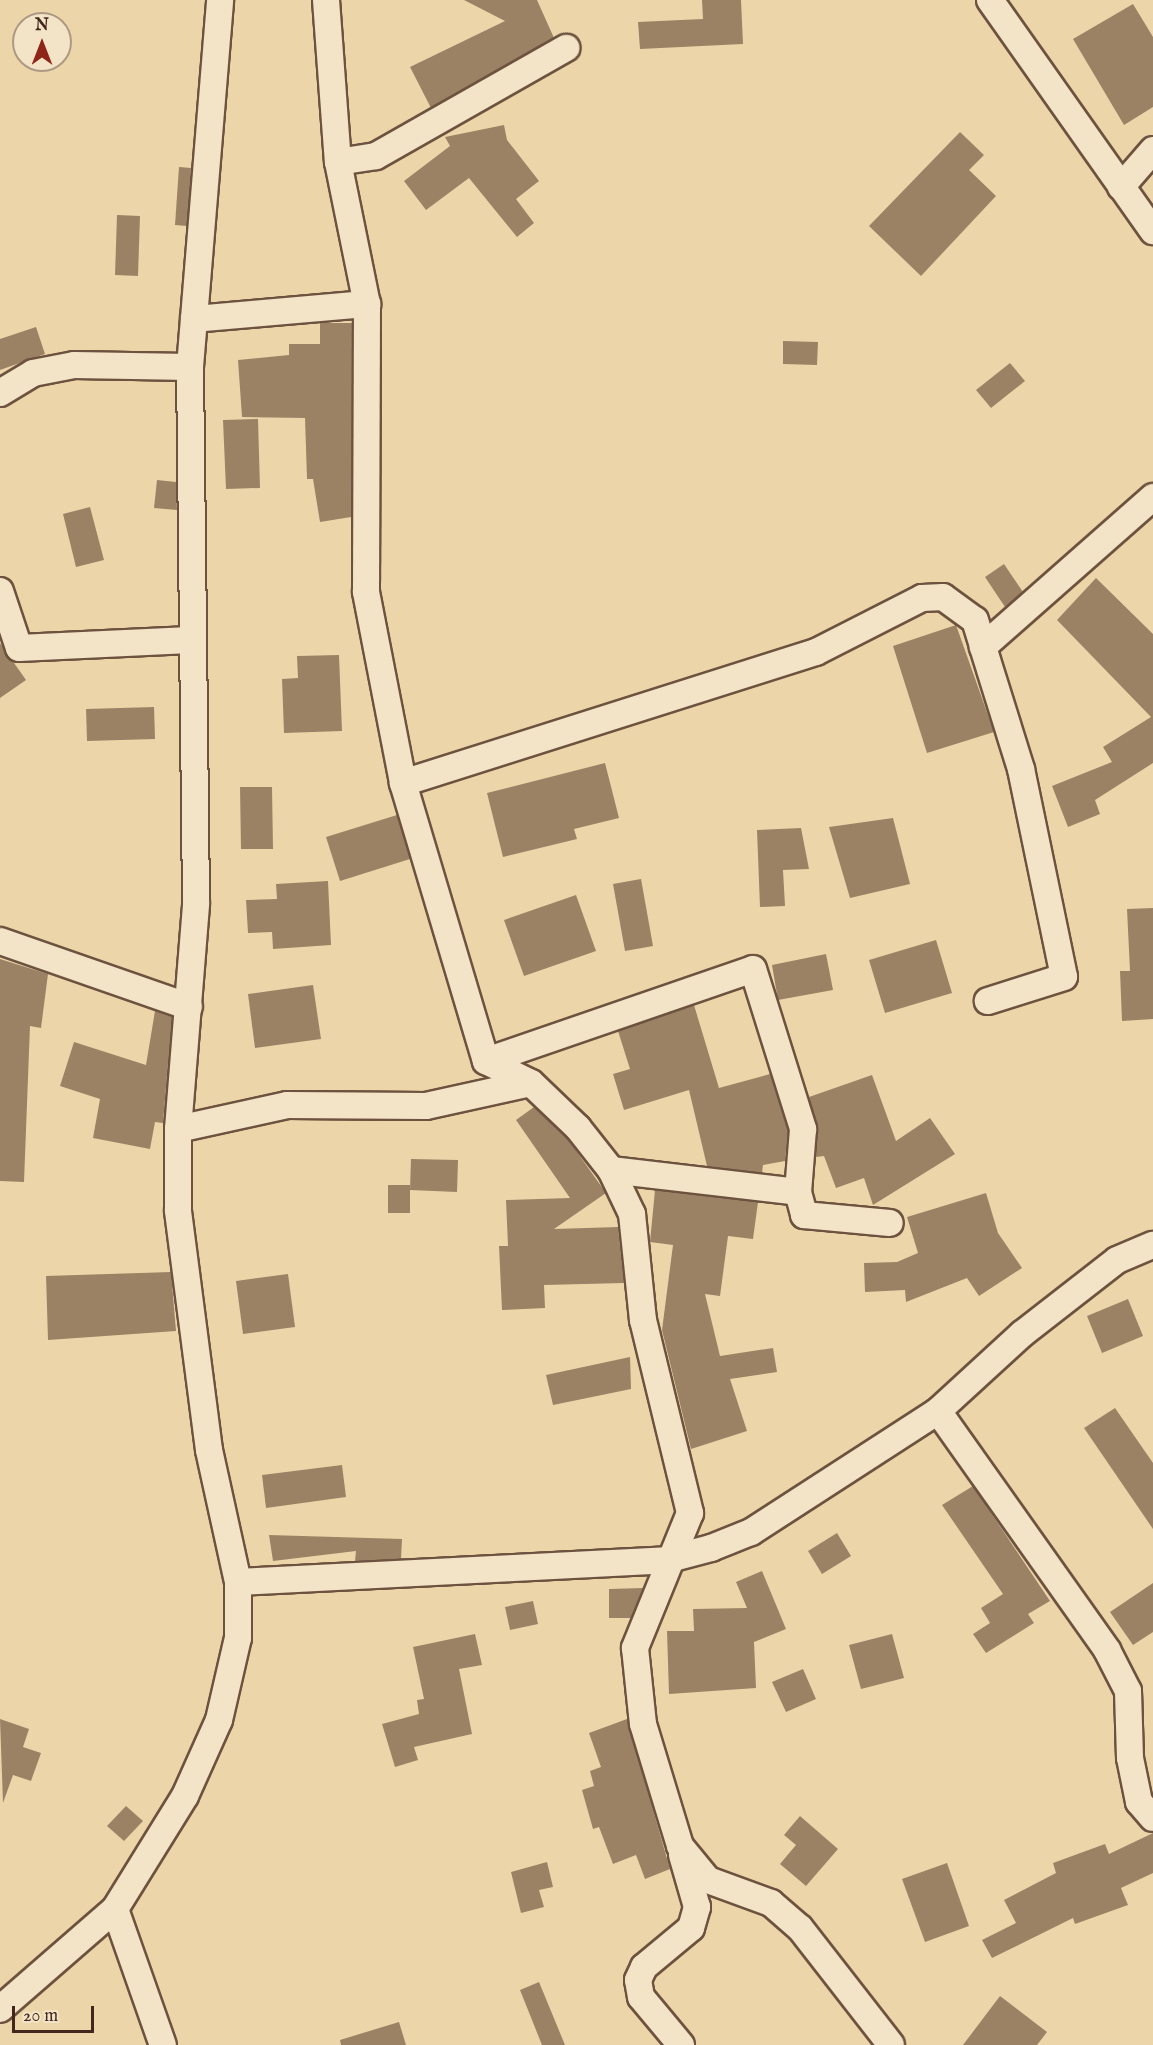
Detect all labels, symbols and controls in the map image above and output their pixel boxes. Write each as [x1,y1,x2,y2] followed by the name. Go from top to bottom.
[12,12,72,72] north arrow
[35,16,49,36] text: N
[15,1994,98,2032] scale bar
[23,2005,58,2028] text: 20 m

